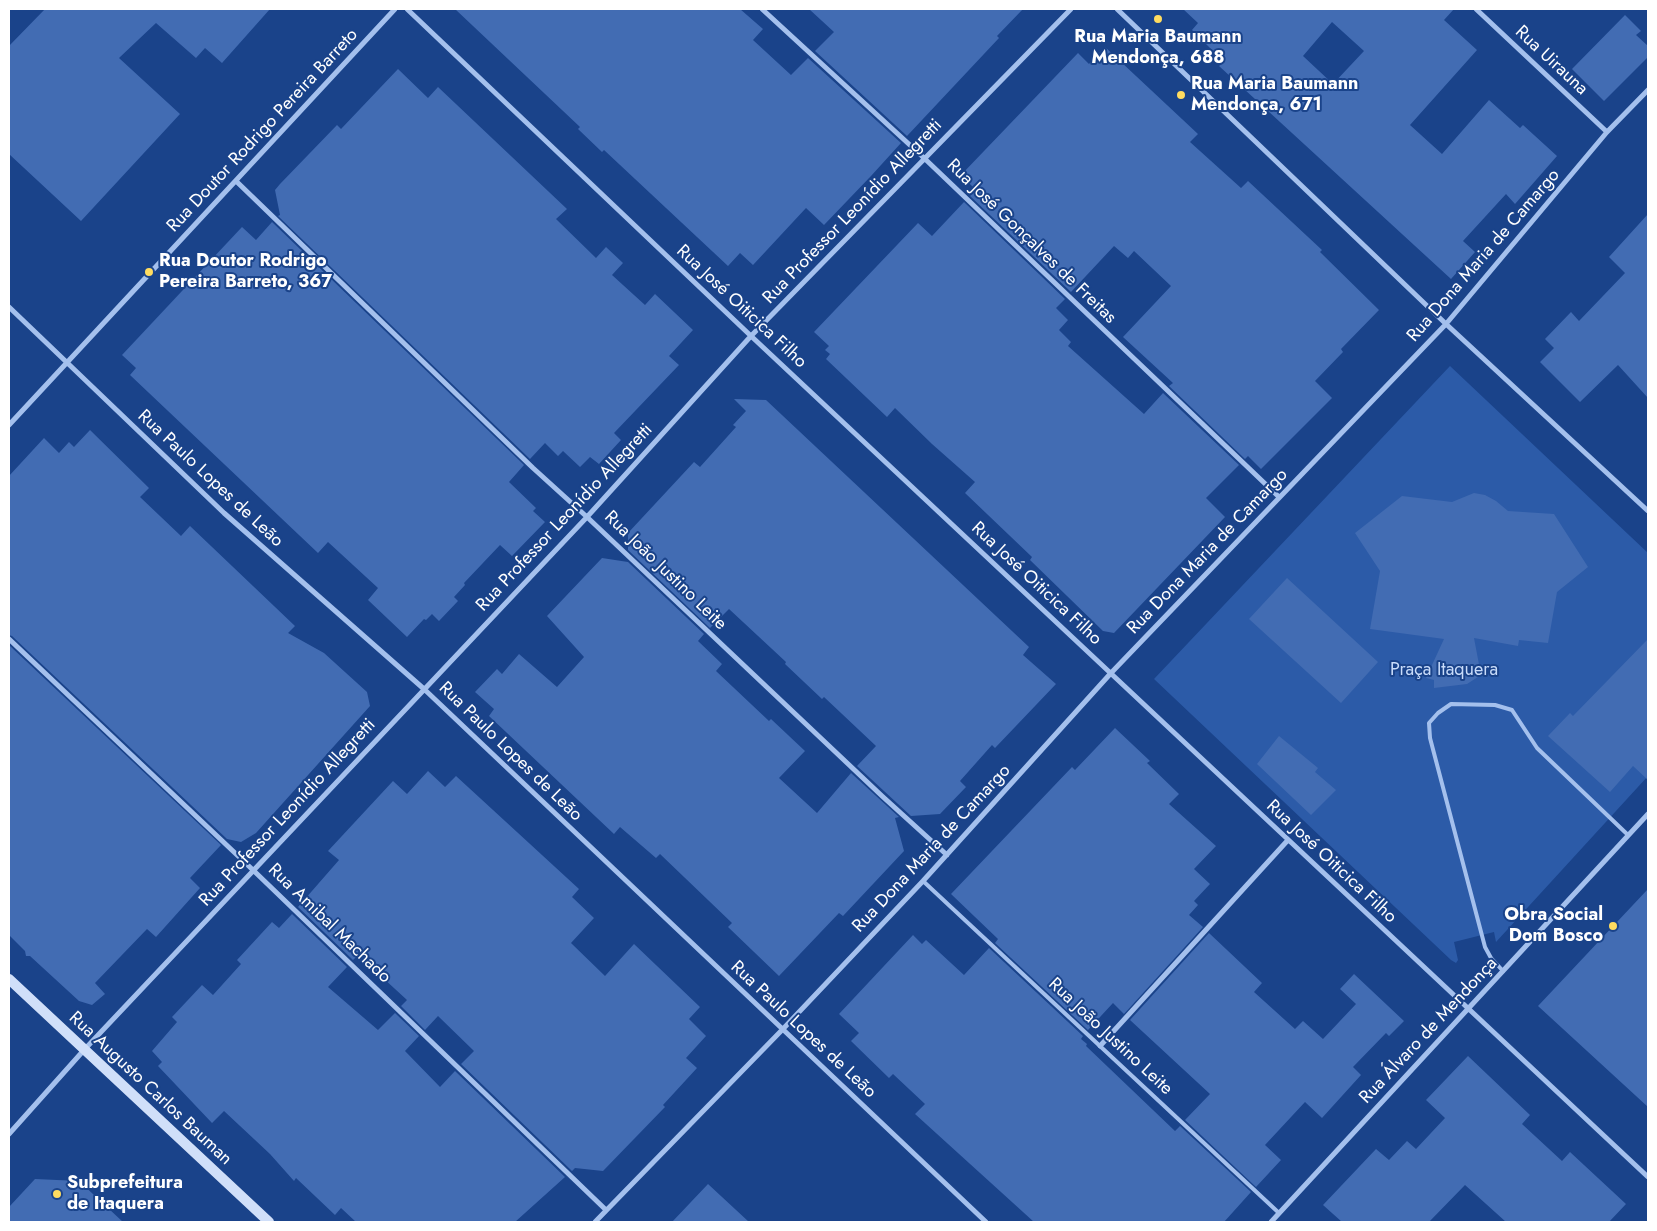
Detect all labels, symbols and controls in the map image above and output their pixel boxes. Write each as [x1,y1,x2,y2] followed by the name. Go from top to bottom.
[1152,13,1164,25] marker: Rua Maria Baumann Mendonça, 688
[1510,22,1592,100] street label: Rua Uirauna
[163,25,363,237] street label: Rua Doutor Rodrigo Pereira Barreto
[1074,27,1242,70] place label: Rua Maria Baumann Mendonça, 688
[1191,74,1358,116] place label: Rua Maria Baumann Mendonça, 671
[1175,89,1187,101] marker: Rua Maria Baumann Mendonça, 671
[759,115,947,309] street label: Rua Professor Leonídio Allegretti
[942,155,1120,329] street label: Rua José Gonçalves de Freitas
[1403,165,1565,347] street label: Rua Dona Maria de Camargo
[671,241,811,373] street label: Rua José Oiticica Filho
[159,251,332,294] place label: Rua Doutor Rodrigo Pereira Barreto, 367
[143,266,155,278] marker: Rua Doutor Rodrigo Pereira Barreto, 367
[133,406,287,552] street label: Rua Paulo Lopes de Leão
[472,420,658,616] street label: Rua Professor Leonídio Allegretti
[1123,465,1293,639] street label: Rua Dona Maria de Camargo
[599,507,731,635] street label: Rua João Justino Leite
[966,518,1106,650] street label: Rua José Oiticica Filho
[1390,660,1498,682] park label: Praça Itaquera
[434,678,586,826] street label: Rua Paulo Lopes de Leão
[195,715,381,911] street label: Rua Professor Leonídio Allegretti
[848,760,1016,938] street label: Rua Dona Maria de Camargo
[1261,796,1401,928] street label: Rua José Oiticica Filho
[263,860,395,988] street label: Rua Amibal Machado
[1504,905,1603,948] place label: Obra Social Dom Bosco
[1607,920,1619,932] marker: Obra Social Dom Bosco
[1356,953,1502,1109] street label: Rua Álvaro de Mendonça
[726,957,880,1103] street label: Rua Paulo Lopes de Leão
[1043,974,1177,1100] street label: Rua João Justino Leite
[64,1008,236,1170] street label: Rua Augusto Carlos Bauman
[67,1173,183,1216] place label: Subprefeitura de Itaquera
[51,1188,63,1200] marker: Subprefeitura de Itaquera

